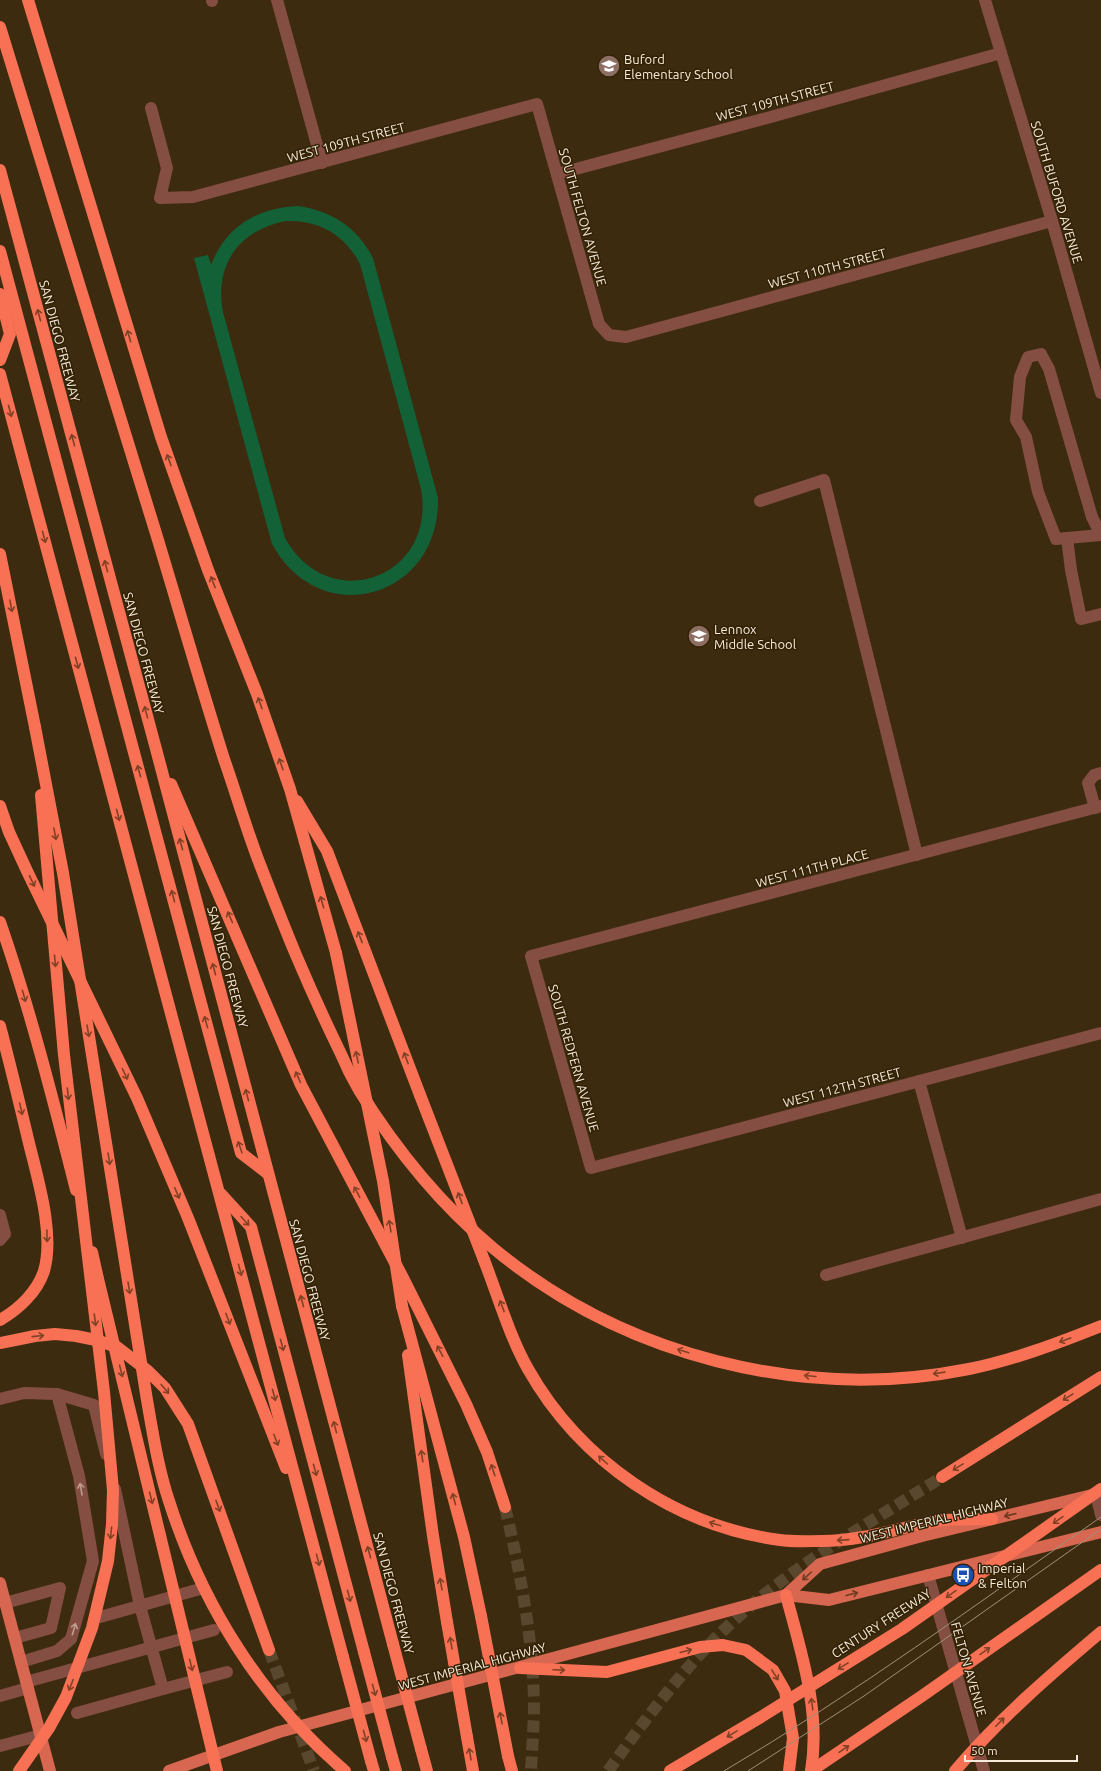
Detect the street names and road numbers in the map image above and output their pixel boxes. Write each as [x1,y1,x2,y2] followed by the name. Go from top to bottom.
[715,79,835,123] street label: WEST 109TH STREET
[1029,119,1085,265] street label: SOUTH BUFORD AVENUE
[286,120,406,164] street label: WEST 109TH STREET
[557,147,609,287] street label: SOUTH FELTON AVENUE
[767,246,887,290] street label: WEST 110TH STREET
[37,279,83,404] street label: SAN DIEGO FREEWAY
[121,591,167,716] street label: SAN DIEGO FREEWAY
[754,846,870,890] street label: WEST 111TH PLACE
[205,905,251,1030] street label: SAN DIEGO FREEWAY
[546,983,602,1133] street label: SOUTH REDFERN AVENUE
[782,1065,902,1109] street label: WEST 112TH STREET
[287,1218,333,1343] street label: SAN DIEGO FREEWAY
[858,1495,1010,1545] street label: WEST IMPERIAL HIGHWAY
[371,1531,417,1656] street label: SAN DIEGO FREEWAY
[829,1585,934,1660] street label: CENTURY FREEWAY
[949,1620,989,1718] street label: FELTON AVENUE
[397,1639,548,1692] street label: WEST IMPERIAL HIGHWAY

